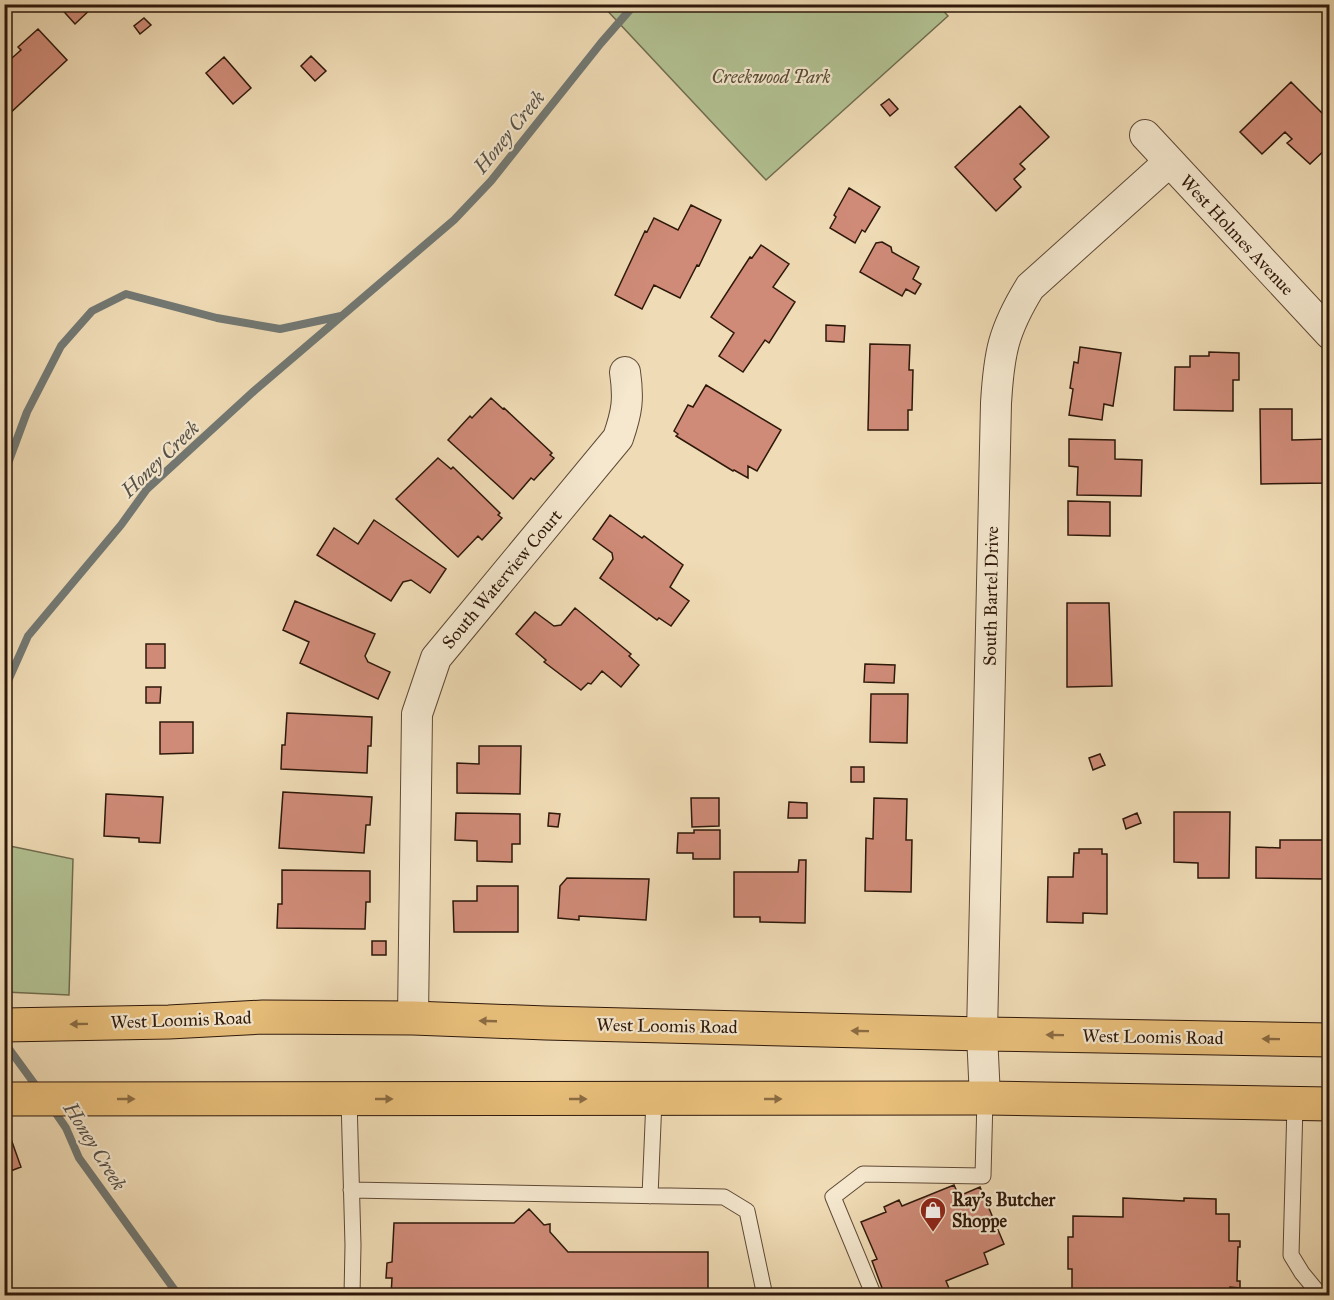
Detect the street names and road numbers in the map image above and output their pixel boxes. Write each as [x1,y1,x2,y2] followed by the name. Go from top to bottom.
[1175,170,1299,300] street label: West Holmes Avenue
[437,504,567,653] street label: South Waterview Court
[979,526,1003,666] street label: South Bartel Drive
[110,1007,252,1033] street label: West Loomis Road
[596,1014,738,1038] street label: West Loomis Road
[1082,1025,1224,1049] street label: West Loomis Road

